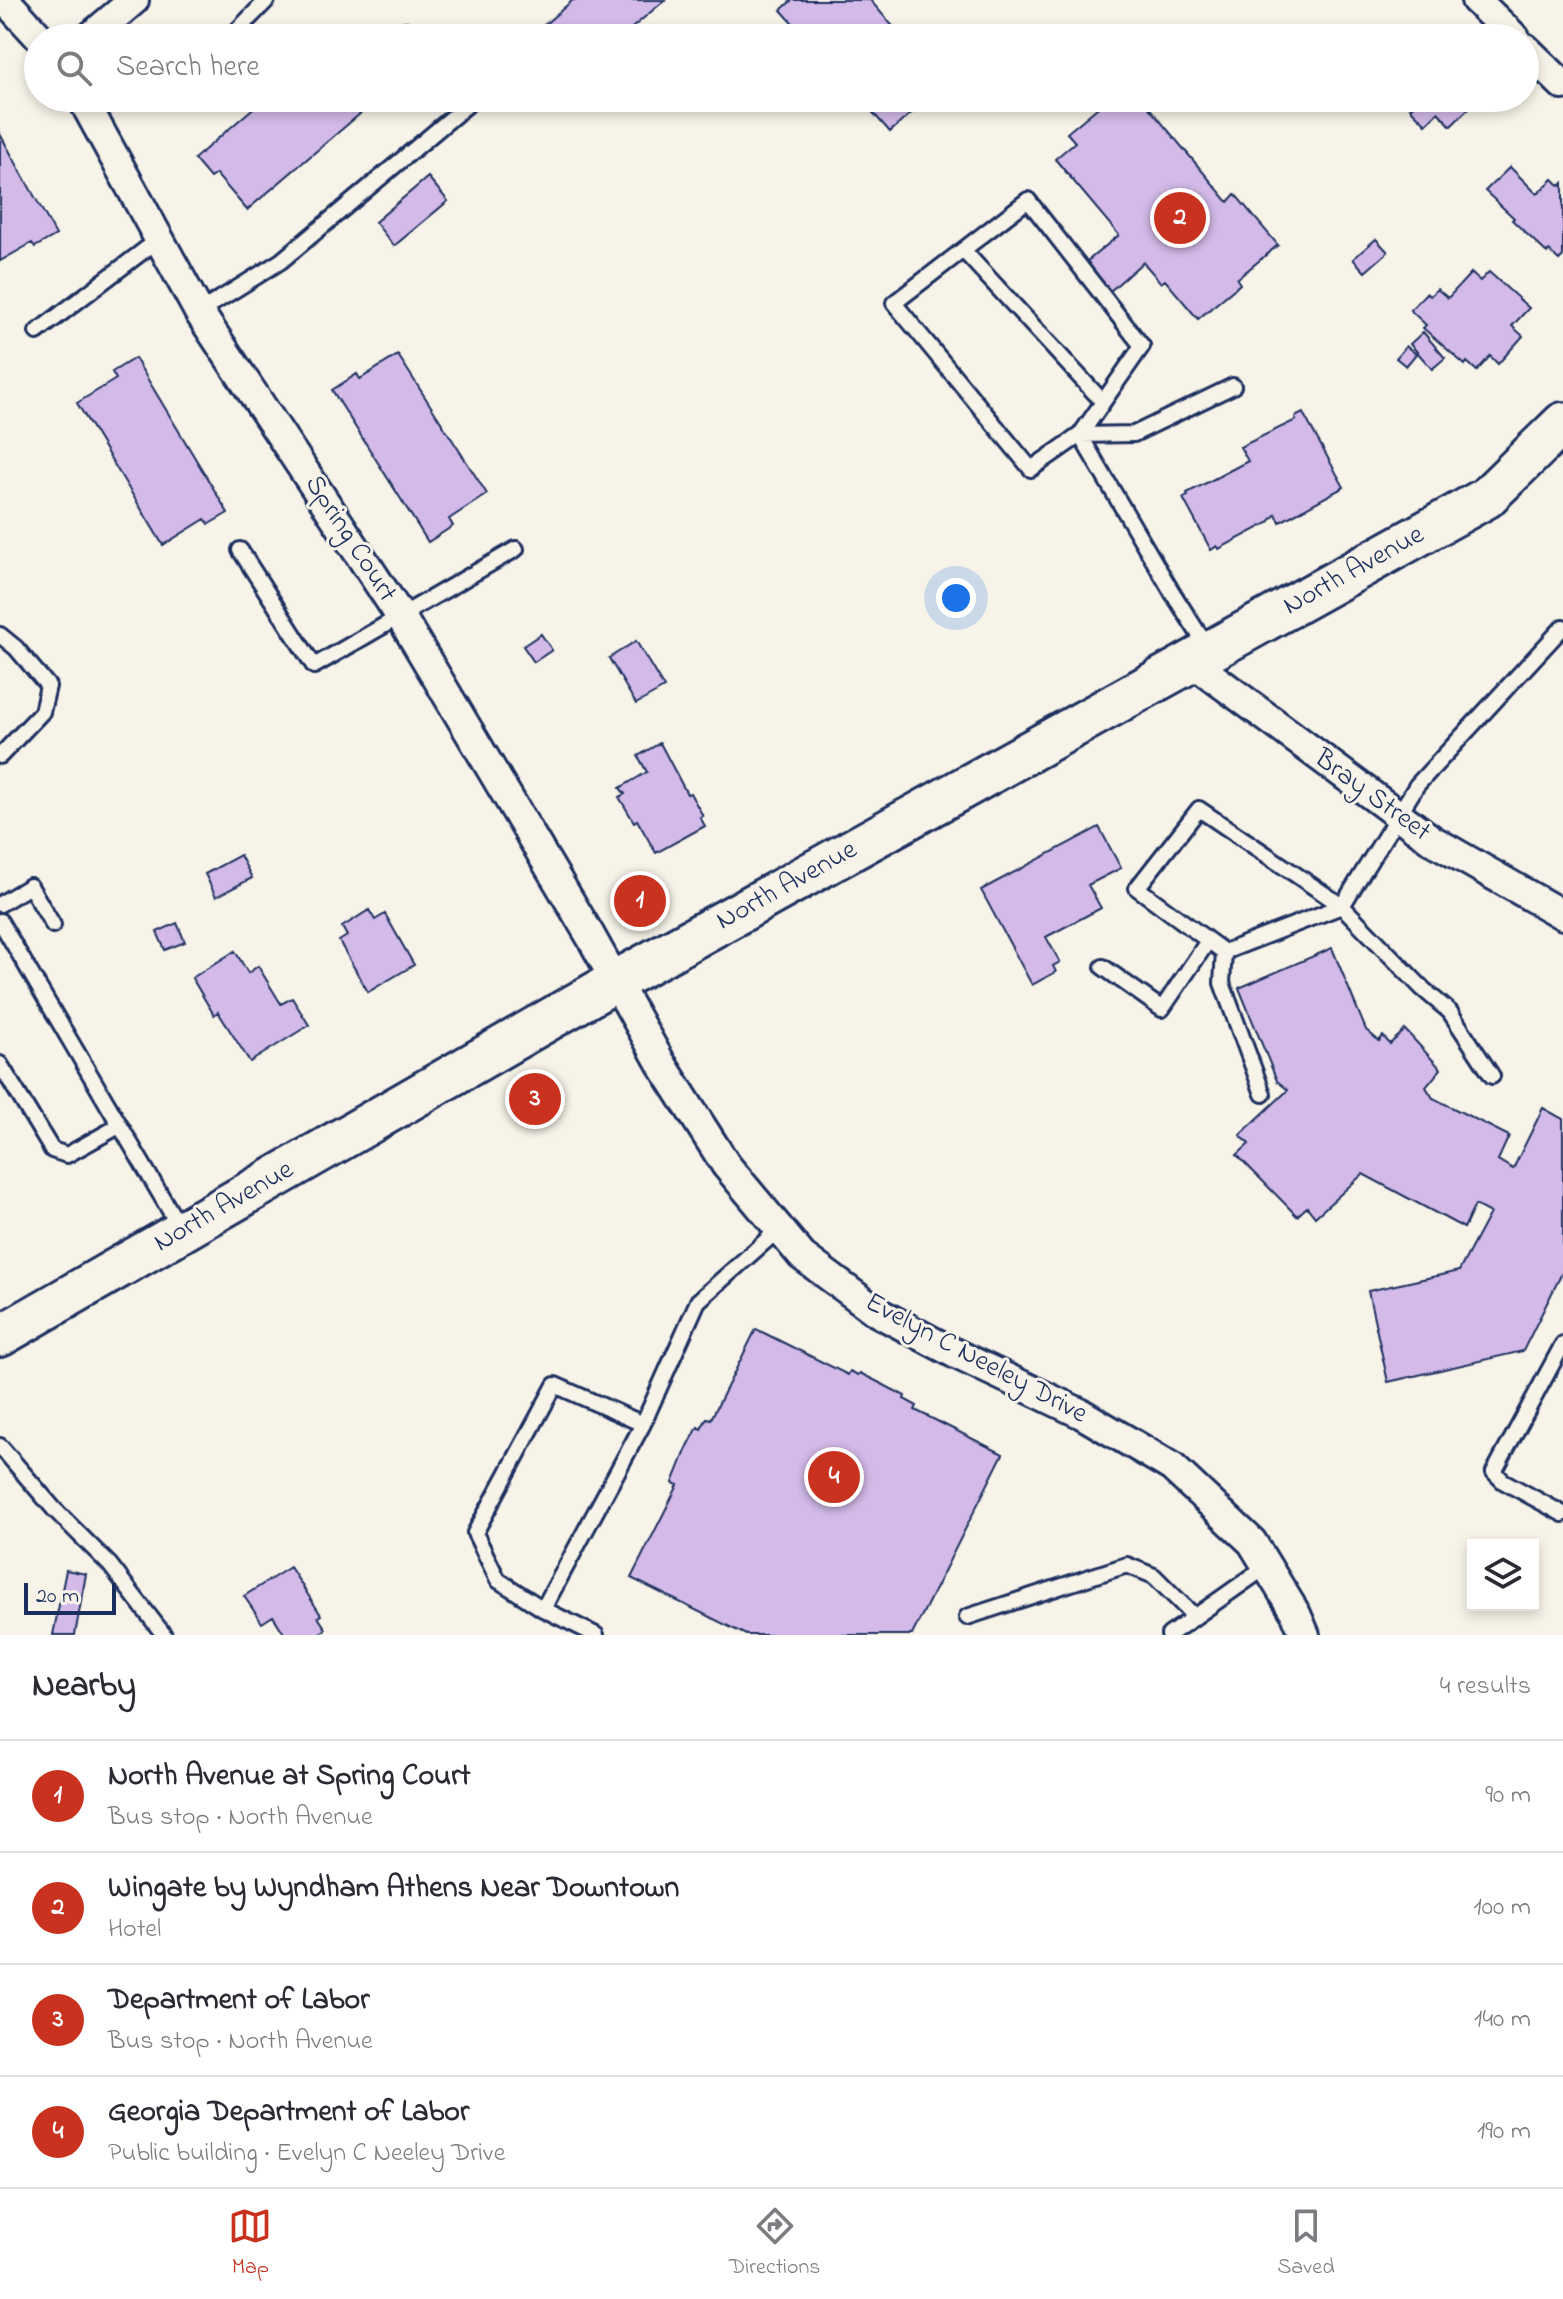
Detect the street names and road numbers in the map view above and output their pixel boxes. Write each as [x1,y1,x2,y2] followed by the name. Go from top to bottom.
[294,467,406,611] street label: Spring Court
[1276,515,1432,627] street label: North Avenue
[1304,739,1439,852] street label: Bray Street
[709,830,865,942] street label: North Avenue
[146,1150,302,1264] street label: North Avenue
[857,1283,1095,1435] street label: Evelyn C Neeley Drive

